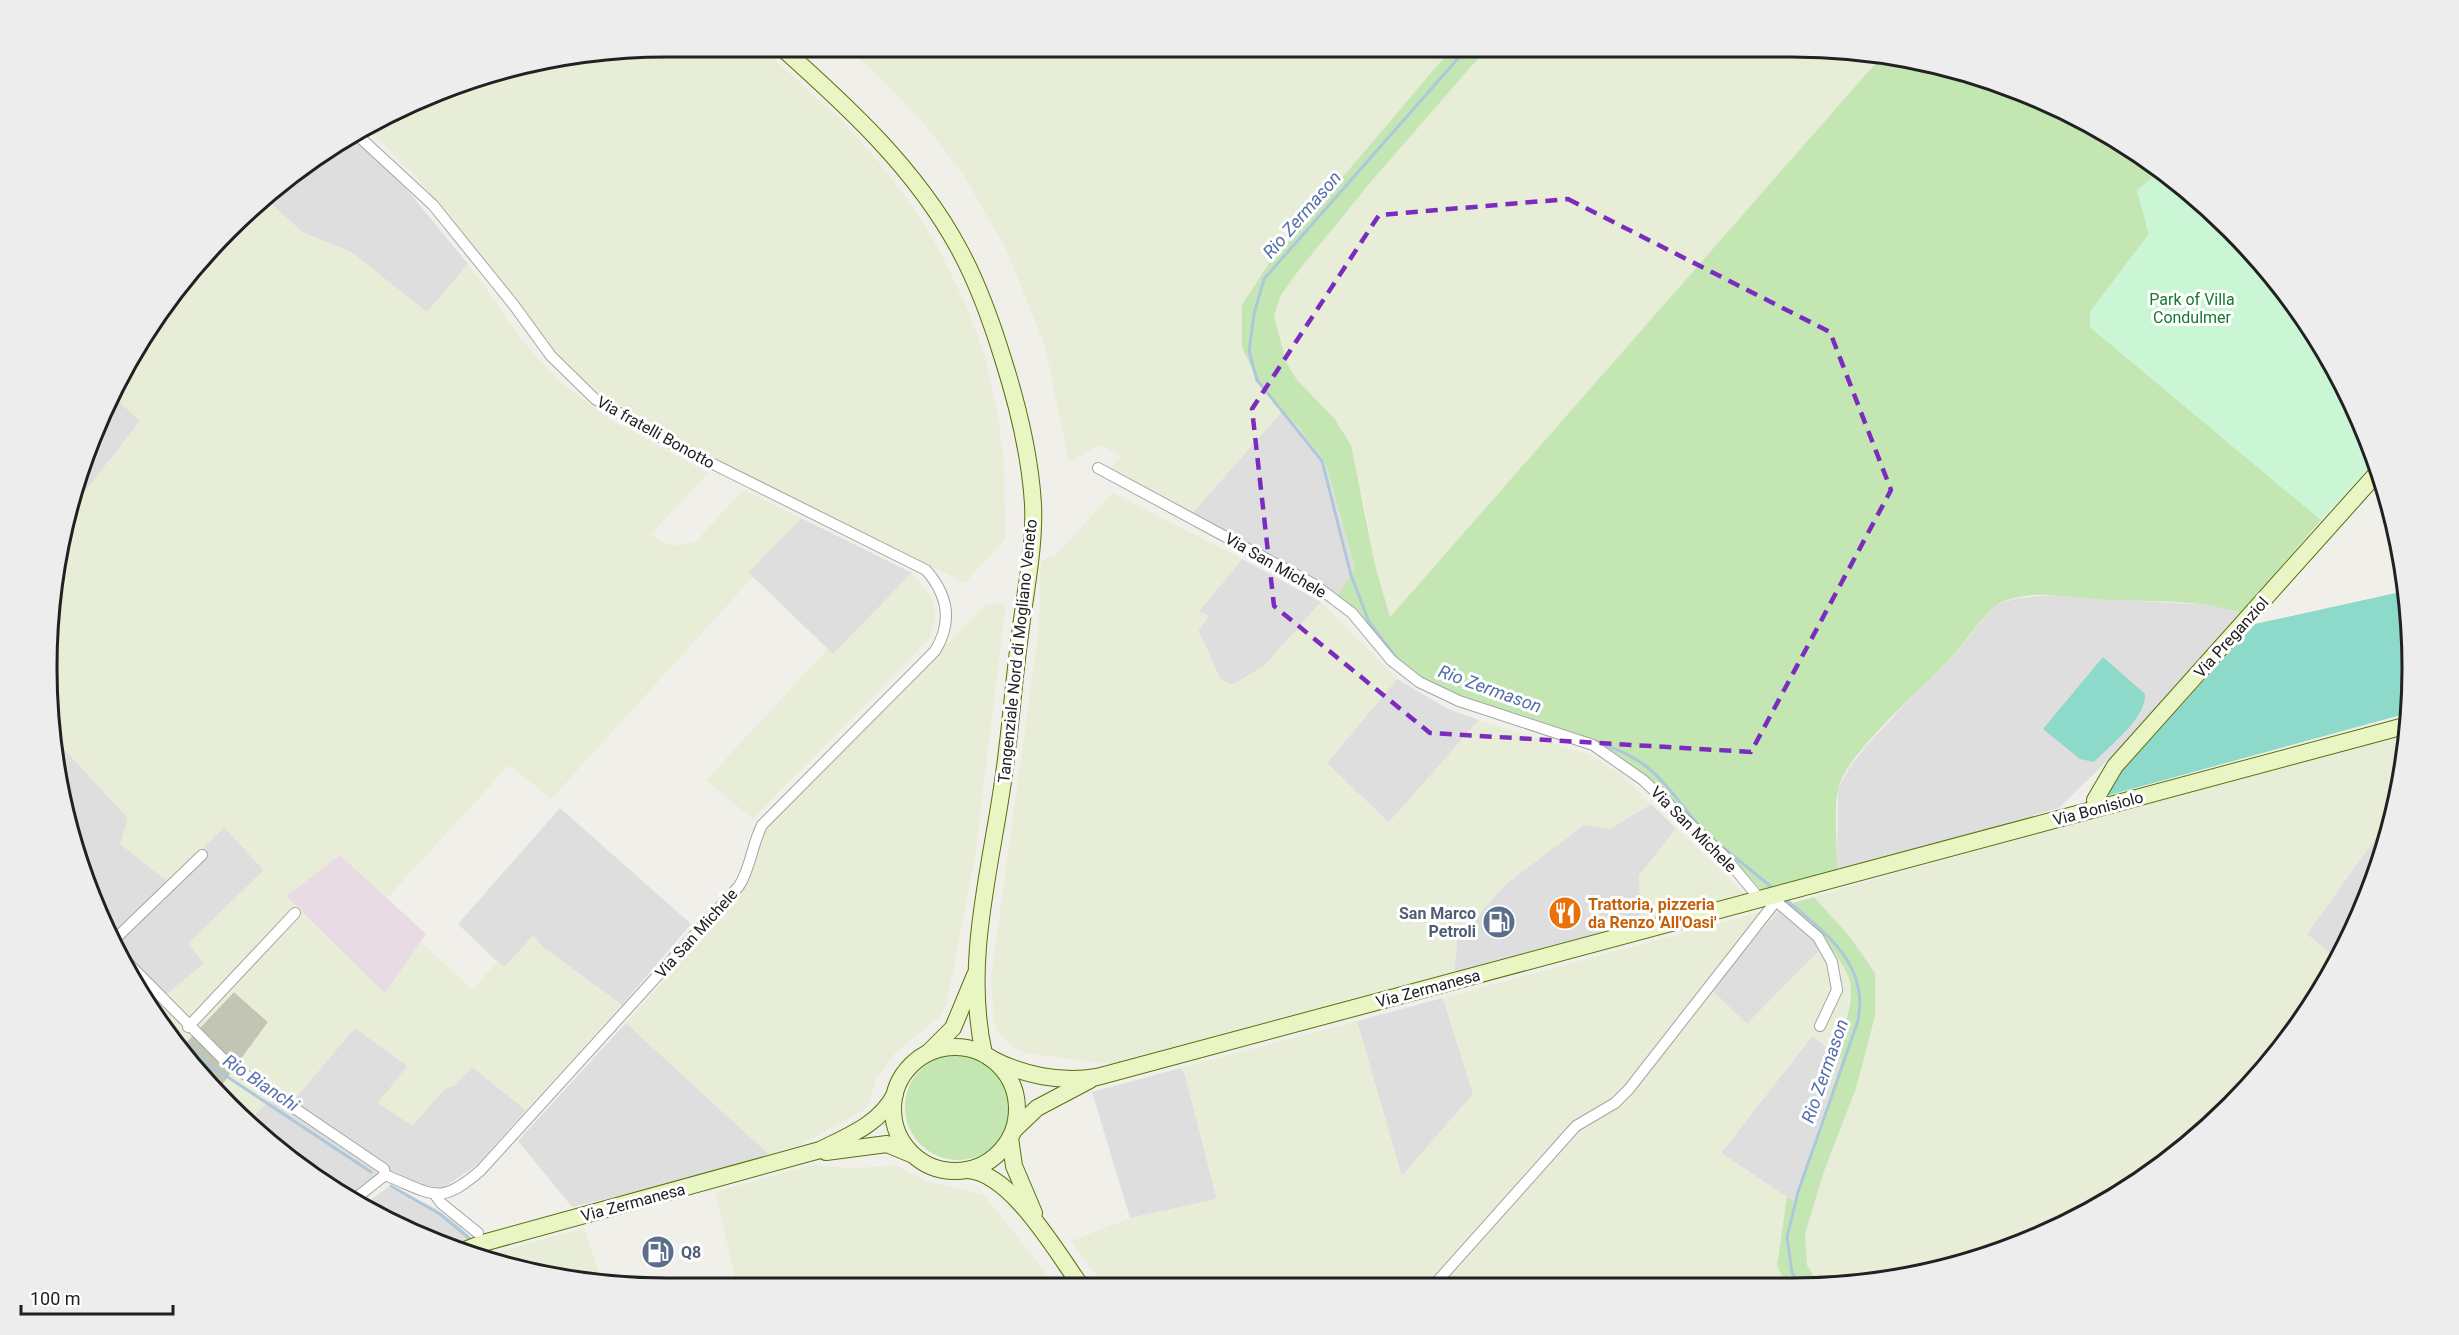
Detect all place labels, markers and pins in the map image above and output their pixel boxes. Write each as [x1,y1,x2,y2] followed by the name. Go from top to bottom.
[1547,895,1583,931] restaurant icon: Trattoria, pizzeria da Renzo 'All'Oasi'
[1588,895,1717,932] place label: Trattoria, pizzeria da Renzo 'All'Oasi'
[1399,904,1476,941] place label: San Marco Petroli
[1481,904,1517,940] fuel station icon: San Marco Petroli
[640,1234,676,1270] fuel station icon: Q8
[681,1243,701,1262] place label: Q8

